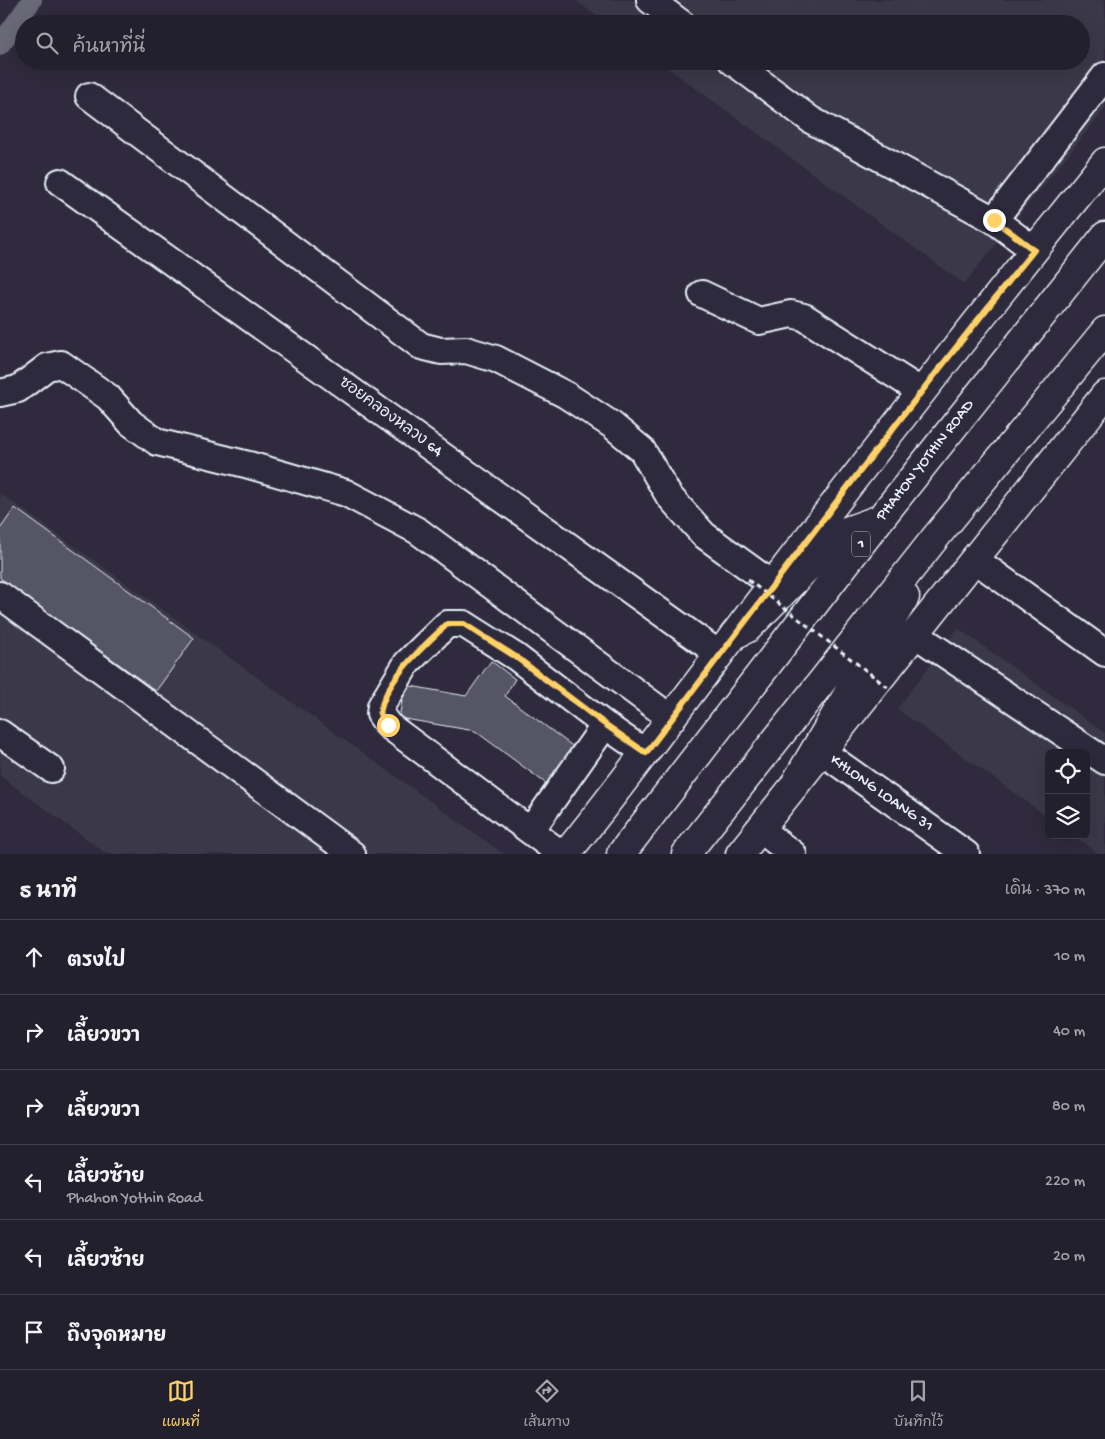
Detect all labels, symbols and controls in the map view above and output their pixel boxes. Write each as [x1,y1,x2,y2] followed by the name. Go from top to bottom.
[15,15,1090,70] search box
[33,29,61,57] icon: search
[73,37,145,60] text: ค้นหาที่นี่
[983,209,1006,232] route end
[334,374,446,462] street label: ซอยคลองหลวง 64
[872,396,980,526] street label: PHAHON YOTHIN ROAD
[852,532,870,556] road number: 1
[377,714,400,737] route start
[1045,749,1090,839] map controls
[1045,749,1090,794] button: locate
[826,751,936,837] street label: KHLONG LOANG 31
[1045,794,1090,839] button: layers
[20,881,76,906] text: 5 นาที
[1005,882,1085,901] text: เดิน · 370 m
[20,943,48,971] icon: ahead
[1054,948,1085,967] text: 10 m
[67,951,125,974] text: ตรงไป
[20,1018,48,1046] icon: right
[1053,1023,1085,1042] text: 40 m
[67,1026,140,1049] text: เลี้ยวขวา
[20,1093,48,1121] icon: right
[1052,1098,1085,1117] text: 80 m
[67,1101,140,1124] text: เลี้ยวขวา
[67,1167,144,1190] text: เลี้ยวซ้าย
[20,1168,48,1196] icon: left
[1045,1173,1085,1192] text: 220 m
[67,1190,202,1209] text: Phahon Yothin Road
[20,1243,48,1271] icon: left
[1053,1248,1085,1267] text: 20 m
[67,1251,144,1274] text: เลี้ยวซ้าย
[20,1318,48,1346] icon: arrive
[67,1326,166,1349] text: ถึงจุดหมาย
[162,1377,200,1432] tab: แผนที่
[524,1377,570,1432] tab: เส้นทาง
[894,1377,943,1432] tab: บันทึกไว้

